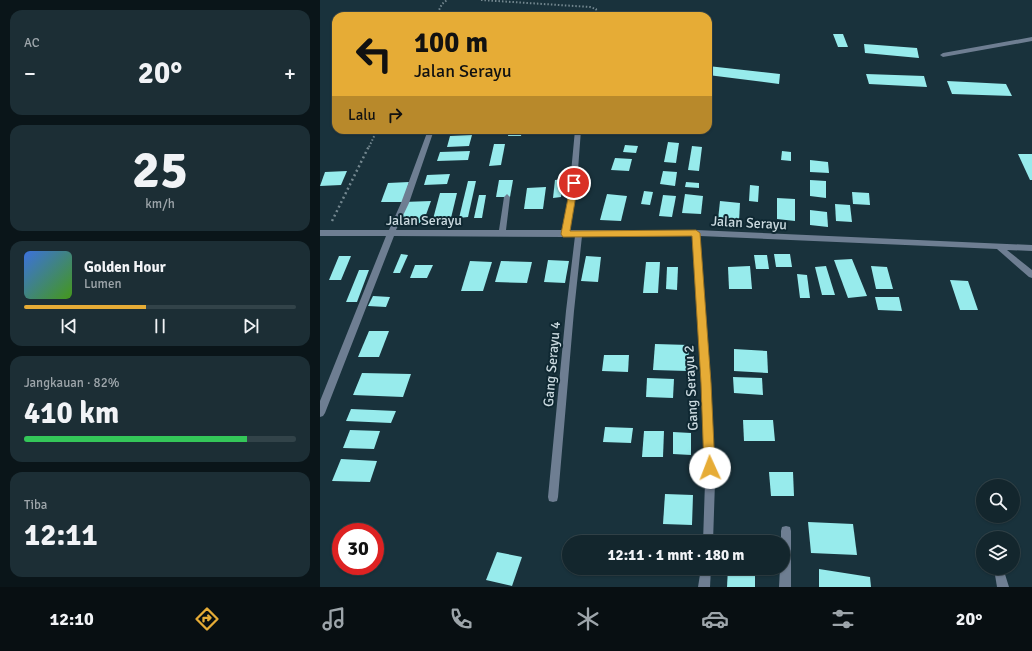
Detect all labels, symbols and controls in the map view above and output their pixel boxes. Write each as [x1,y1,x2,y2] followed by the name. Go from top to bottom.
[414,26,488,60] text: 100 m
[348,28,400,80] icon: left
[24,35,40,51] text: AC
[138,55,182,92] text: 20°
[24,60,36,87] text: −
[284,60,296,87] text: +
[414,60,512,82] text: Jalan Serayu
[384,104,406,126] icon: right
[348,106,376,124] text: Lalu
[132,138,188,202] text: 25
[557,166,591,200] pin
[563,172,585,194] icon: arrive
[145,196,175,212] text: km/h
[386,212,462,229] street label: Jalan Serayu
[711,213,787,233] street label: Jalan Serayu
[84,258,166,276] text: Golden Hour
[84,276,122,292] text: Lumen
[58,315,80,337] icon: previous
[149,315,171,337] icon: pause
[240,315,262,337] icon: next
[540,320,564,407] street label: Gang Serayu 4
[680,345,702,431] street label: Gang Serayu 2
[24,375,119,391] text: Jangkauan · 82%
[24,395,119,432] text: 410 km
[689,447,731,489] position arrow
[976,479,1020,575] map controls
[976,479,1020,523] button: search
[24,497,47,513] text: Tiba
[24,517,98,554] text: 12:11
[332,523,384,575] speed limit sign: 30
[976,531,1020,575] button: layers
[608,546,744,564] text: 12:11 · 1 mnt · 180 m
[193,605,221,633] icon: directions
[320,605,348,633] icon: music
[447,605,475,633] icon: phone
[574,605,602,633] icon: climate
[701,605,729,633] icon: car
[829,605,857,633] icon: filters
[50,608,94,630] text: 12:10
[956,608,982,630] text: 20°

